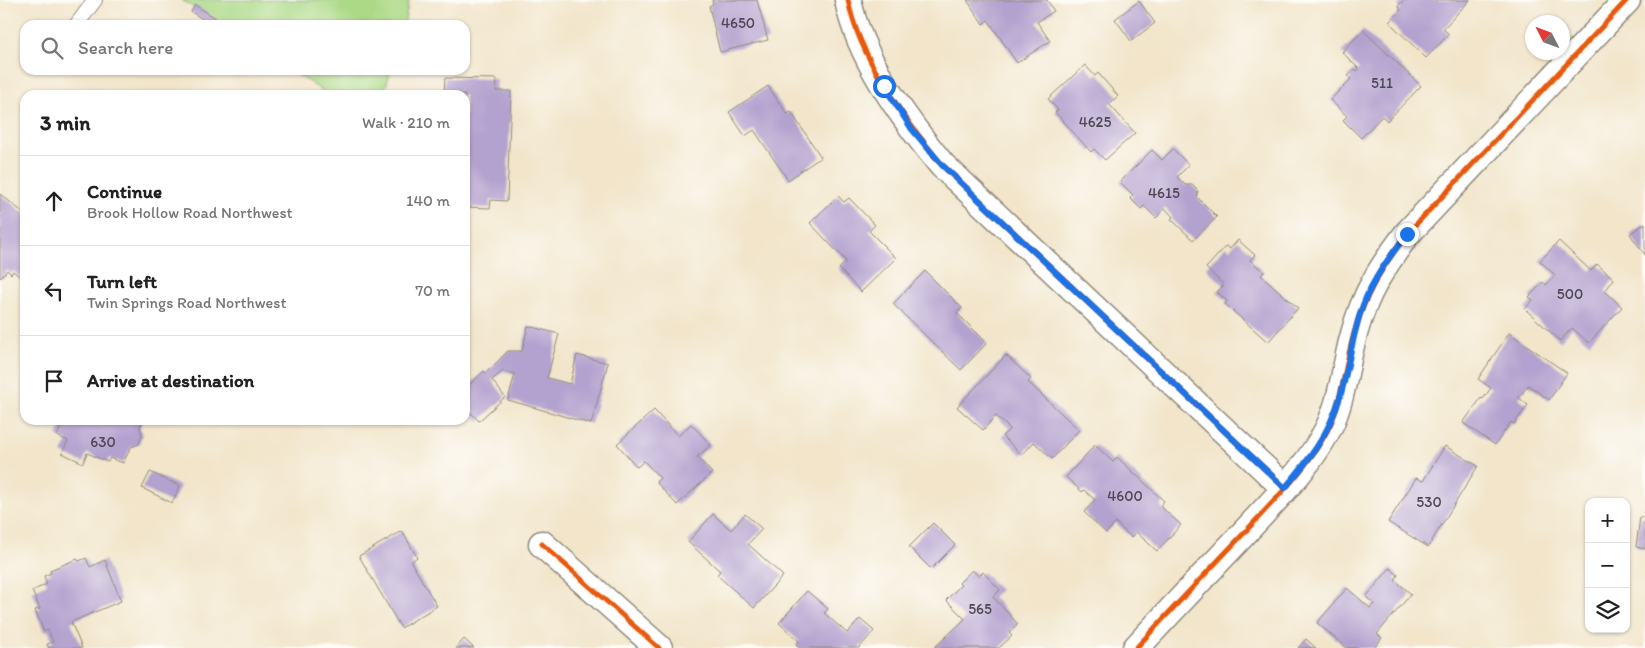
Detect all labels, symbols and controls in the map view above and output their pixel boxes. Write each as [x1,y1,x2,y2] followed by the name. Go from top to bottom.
[721,14,755,32] house number: 4650
[1525,15,1570,60] north arrow
[20,20,470,75] search box
[38,34,66,62] icon: search
[78,36,173,59] text: Search here
[1371,74,1393,92] house number: 511
[873,75,896,98] route start
[40,110,90,135] text: 3 min
[362,113,450,132] text: Walk · 210 m
[1079,113,1111,131] house number: 4625
[87,180,162,203] text: Continue
[1148,184,1180,202] house number: 4615
[40,187,68,215] icon: ahead
[406,191,450,210] text: 140 m
[87,203,293,222] text: Brook Hollow Road Northwest
[1396,223,1419,246] route end
[87,270,157,293] text: Turn left
[40,277,68,305] icon: left
[415,281,450,300] text: 70 m
[1557,285,1583,303] house number: 500
[87,293,286,312] text: Twin Springs Road Northwest
[40,367,68,395] icon: arrive
[87,369,254,392] text: Arrive at destination
[90,433,116,451] house number: 630
[1107,487,1143,505] house number: 4600
[1416,493,1442,511] house number: 530
[1585,498,1630,633] map controls
[1585,498,1630,543] button: +
[1585,543,1630,588] button: −
[1585,588,1630,633] button: layers
[968,600,992,618] house number: 565

